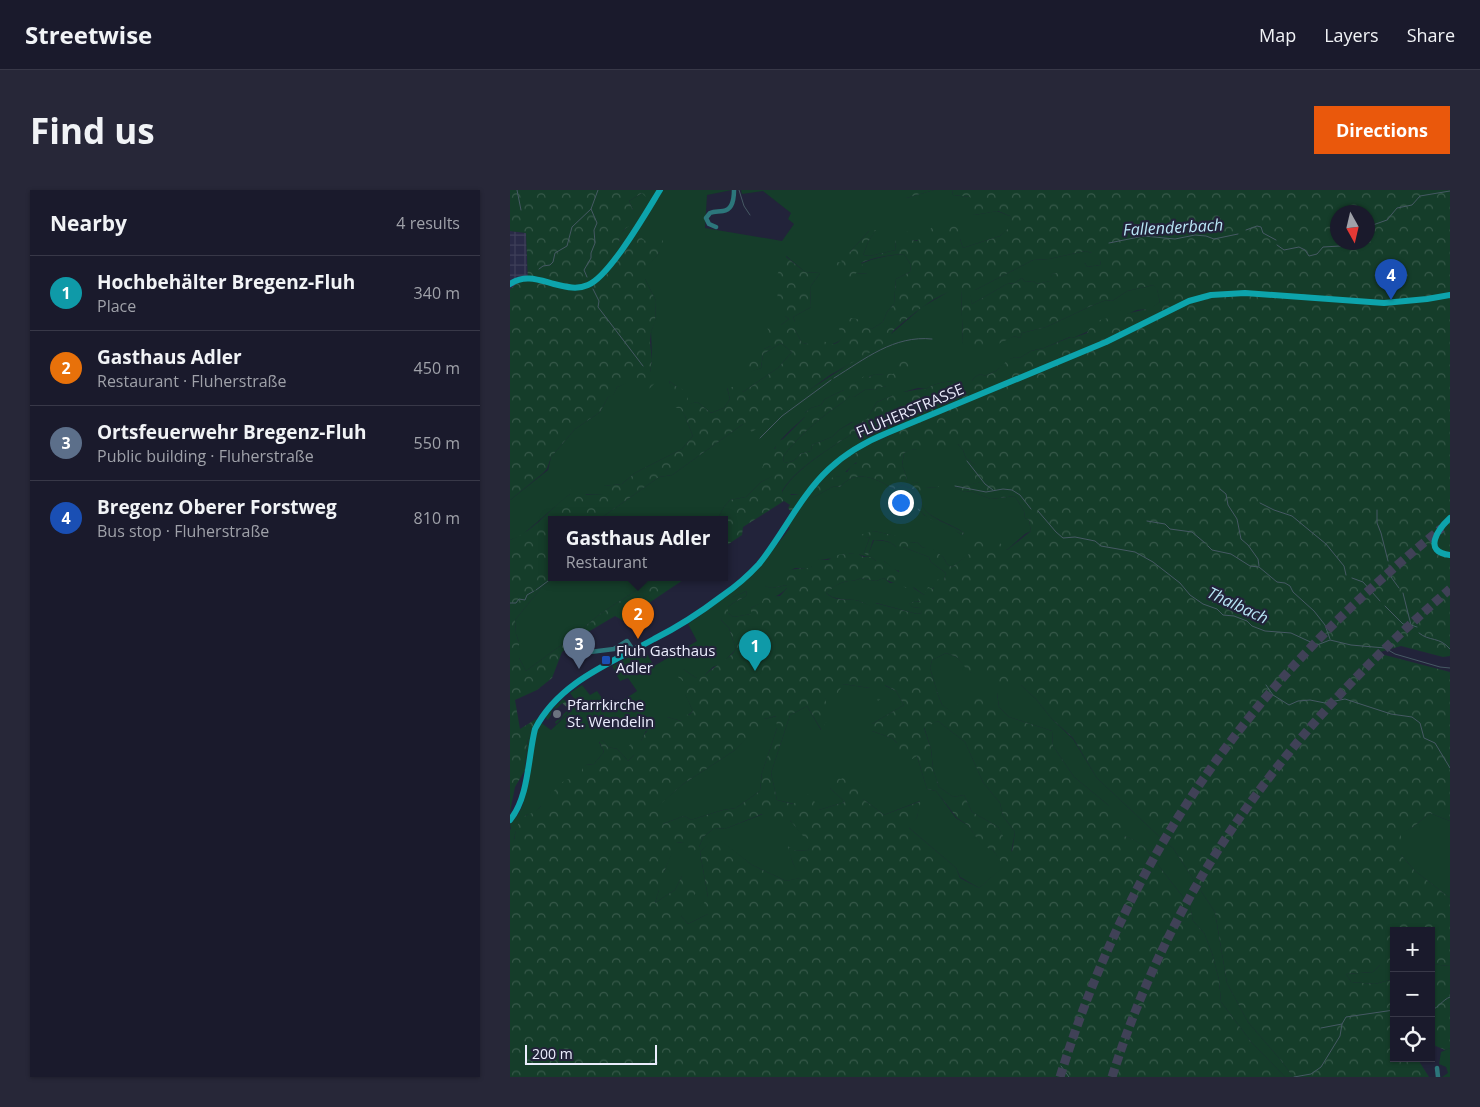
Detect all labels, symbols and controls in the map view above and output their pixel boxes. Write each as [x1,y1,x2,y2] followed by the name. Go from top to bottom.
[25,18,152,51] text: Streetwise
[1259,23,1296,47] text: Map
[1324,23,1379,47] text: Layers
[1407,23,1455,47] text: Share
[1314,106,1450,154] button: Directions
[30,107,155,154] text: Find us
[1330,205,1375,250] north arrow
[50,209,127,237] text: Nearby
[396,212,460,234] text: 4 results
[1122,213,1224,241] water label: Fallenderbach
[1375,259,1407,300] pin: 4
[97,269,355,295] text: Hochbehälter Bregenz-Fluh
[61,282,71,304] text: 1
[414,282,460,304] text: 340 m
[97,295,136,317] text: Place
[97,344,242,370] text: Gasthaus Adler
[61,357,71,379] text: 2
[414,357,460,379] text: 450 m
[97,370,287,392] text: Restaurant · Fluherstraße
[853,378,967,442] street label: FLUHERSTRASSE
[97,419,367,445] text: Ortsfeuerwehr Bregenz-Fluh
[61,432,71,454] text: 3
[414,432,460,454] text: 550 m
[97,445,314,467] text: Public building · Fluherstraße
[888,490,914,516] your location
[97,494,337,520] text: Bregenz Oberer Forstweg
[61,507,71,529] text: 4
[414,507,460,529] text: 810 m
[548,516,728,581] popup
[97,520,269,542] text: Bus stop · Fluherstraße
[566,525,710,551] text: Gasthaus Adler
[566,551,648,573] text: Restaurant
[1204,581,1272,629] water label: Thalbach
[622,598,654,639] pin: 2
[563,628,595,669] pin: 3
[739,630,771,671] pin: 1
[616,640,715,677] place label: Fluh Gasthaus Adler
[600,654,612,666] marker: Fluh Gasthaus Adler
[567,694,654,731] place label: Pfarrkirche St. Wendelin
[551,708,563,720] marker: Pfarrkirche St. Wendelin
[1390,927,1435,1062] map controls
[1390,927,1435,972] button: +
[1390,972,1435,1017] button: −
[1390,1017,1435,1062] button: locate
[525,1042,658,1065] scale bar
[532,1044,573,1063] text: 200 m

